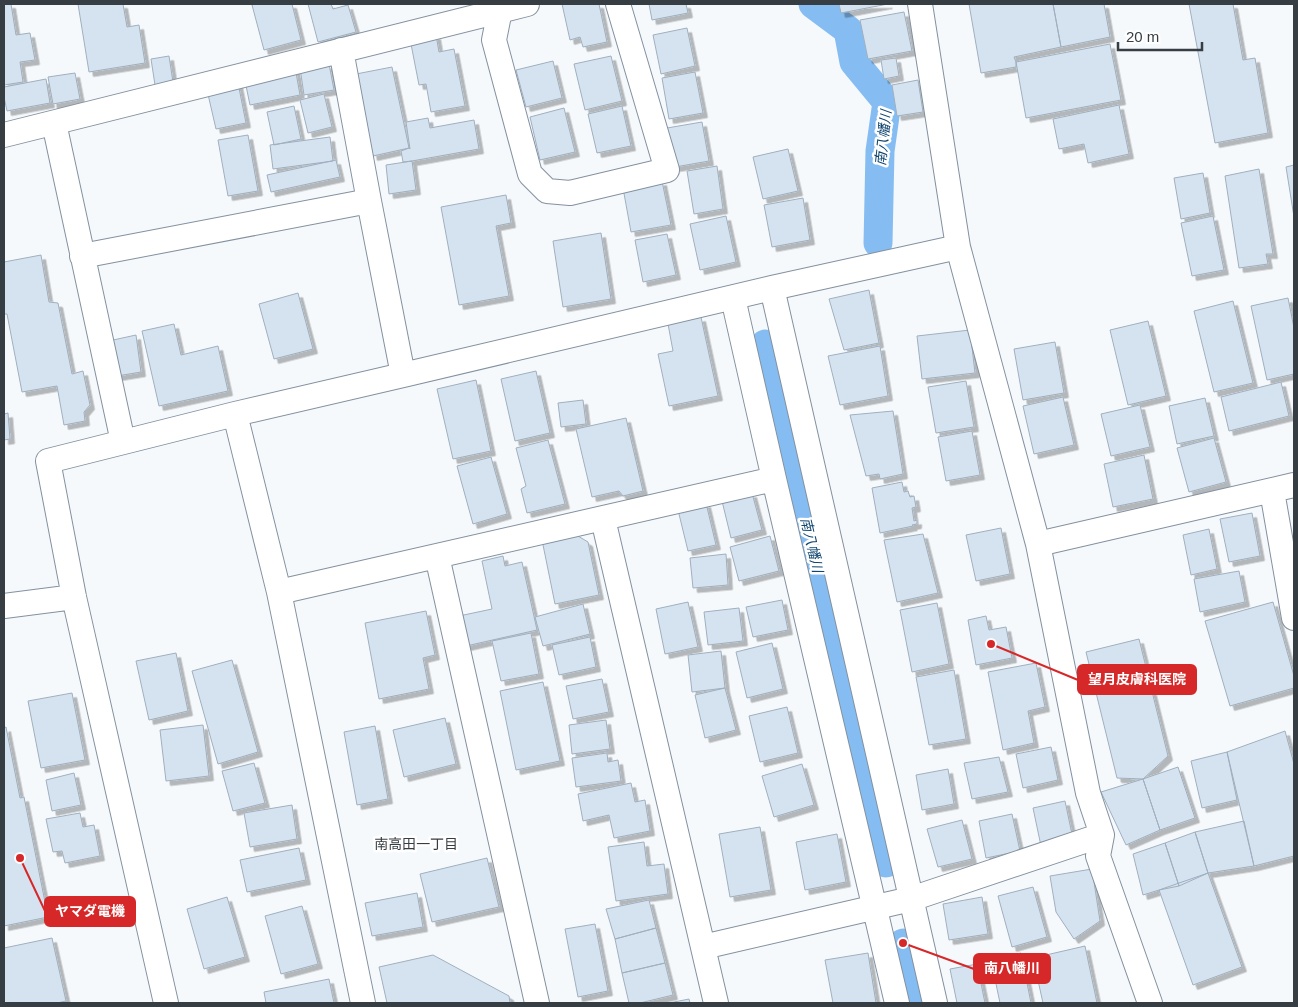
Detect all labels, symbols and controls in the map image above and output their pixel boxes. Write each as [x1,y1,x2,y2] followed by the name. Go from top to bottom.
[1118,20,1202,52] scale bar
[1126,28,1159,45] text: 20 m
[872,107,894,167] water label: 南八幡川
[798,516,827,576] water label: 南八幡川
[1078,665,1196,694] callout: 望月皮膚科医院
[1088,671,1186,687] text: 望月皮膚科医院
[374,836,458,852] district label: 南高田一丁目
[45,897,135,926] callout: ヤマダ電機
[55,903,125,919] text: ヤマダ電機
[974,954,1050,983] callout: 南八幡川
[984,960,1040,976] text: 南八幡川

